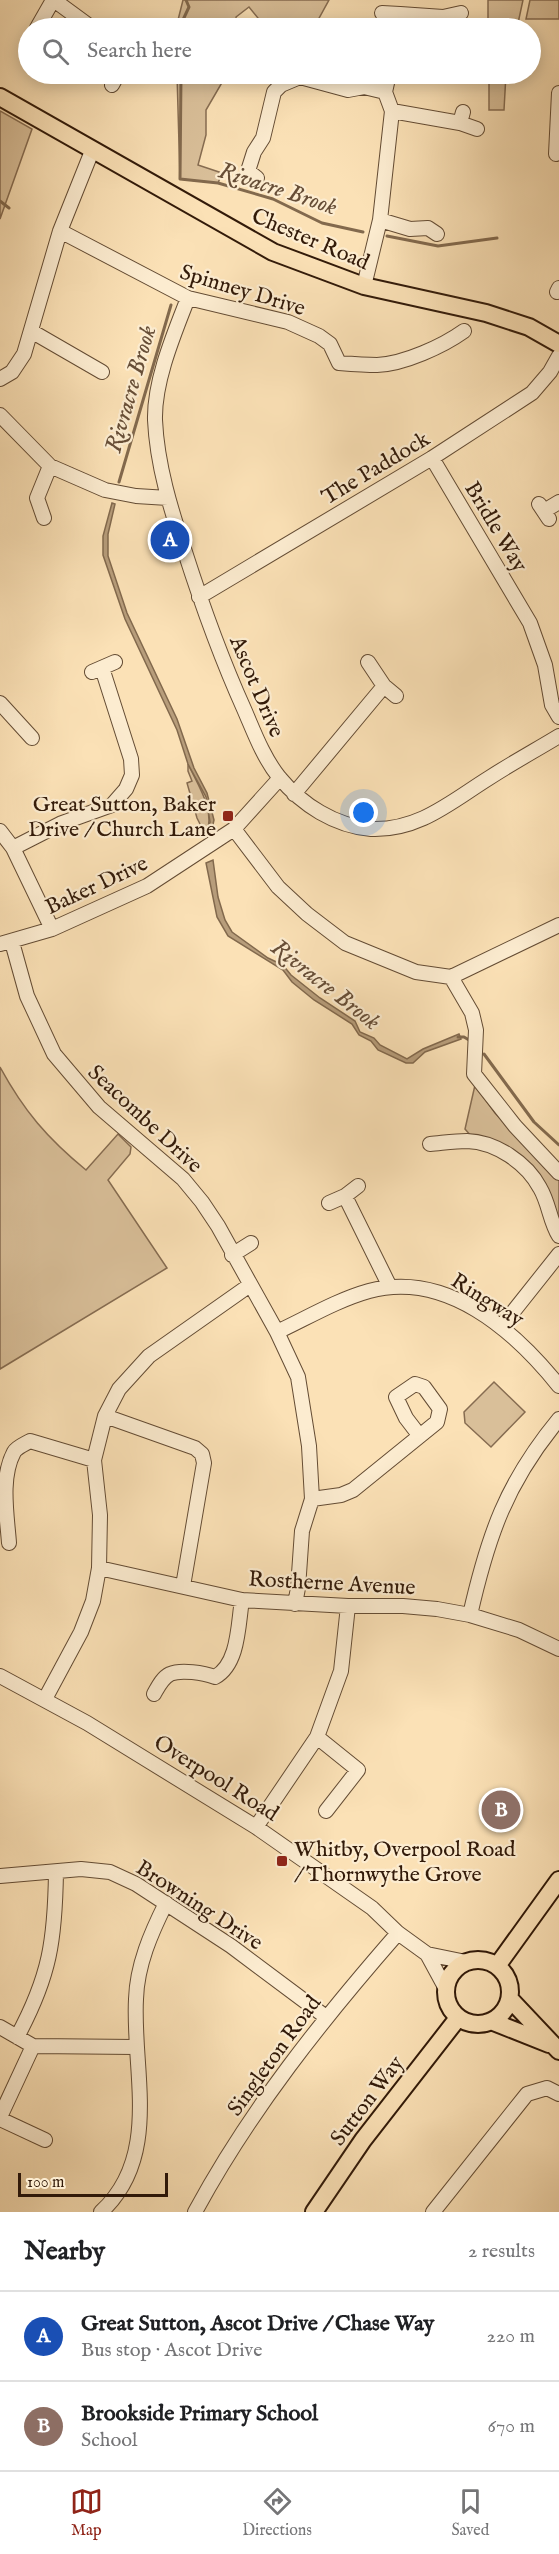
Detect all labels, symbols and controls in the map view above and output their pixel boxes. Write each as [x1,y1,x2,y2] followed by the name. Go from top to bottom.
[18,18,541,84] search box
[39,35,72,68] icon: search
[87,37,192,65] text: Search here
[214,156,341,223] water label: Rivacre Brook
[247,202,374,277] street label: Chester Road
[176,259,308,323] street label: Spinney Drive
[98,322,164,457] water label: Rivracre Brook
[317,425,435,512] street label: The Paddock
[457,477,533,578] street label: Bridle Way
[150,518,190,562] pin: A
[222,631,290,742] street label: Ascot Drive
[28,791,216,844] place label: Great Sutton, Baker Drive / Church Lane
[349,798,378,827] your location
[221,809,235,823] marker: Great Sutton, Baker Drive / Church Lane
[41,850,153,922] street label: Baker Drive
[264,933,386,1038] water label: Rivracre Brook
[81,1059,208,1180] street label: Seacombe Drive
[445,1267,529,1334] street label: Ringway
[248,1566,416,1602] street label: Rostherne Avenue
[148,1729,284,1828] street label: Overpool Road
[482,1788,520,1832] pin: B
[294,1836,516,1889] place label: Whitby, Overpool Road / Thornwythe Grove
[130,1854,268,1957] street label: Browning Drive
[275,1854,289,1868] marker: Whitby, Overpool Road / Thornwythe Grove
[221,1990,328,2122] street label: Singleton Road
[325,2050,411,2152] street label: Sutton Way
[18,2170,168,2198] scale bar
[27,2173,64,2193] text: 100 m
[24,2235,105,2268] text: Nearby
[468,2239,535,2264] text: 2 results
[81,2310,434,2338] text: Great Sutton, Ascot Drive / Chase Way
[37,2324,50,2349] text: A
[487,2324,535,2349] text: 220 m
[81,2338,262,2363] text: Bus stop · Ascot Drive
[81,2400,318,2428] text: Brookside Primary School
[37,2414,50,2439] text: B
[488,2414,535,2439] text: 670 m
[81,2428,137,2453] text: School
[70,2485,103,2541] tab: Map
[242,2485,312,2541] tab: Directions
[451,2485,489,2541] tab: Saved

